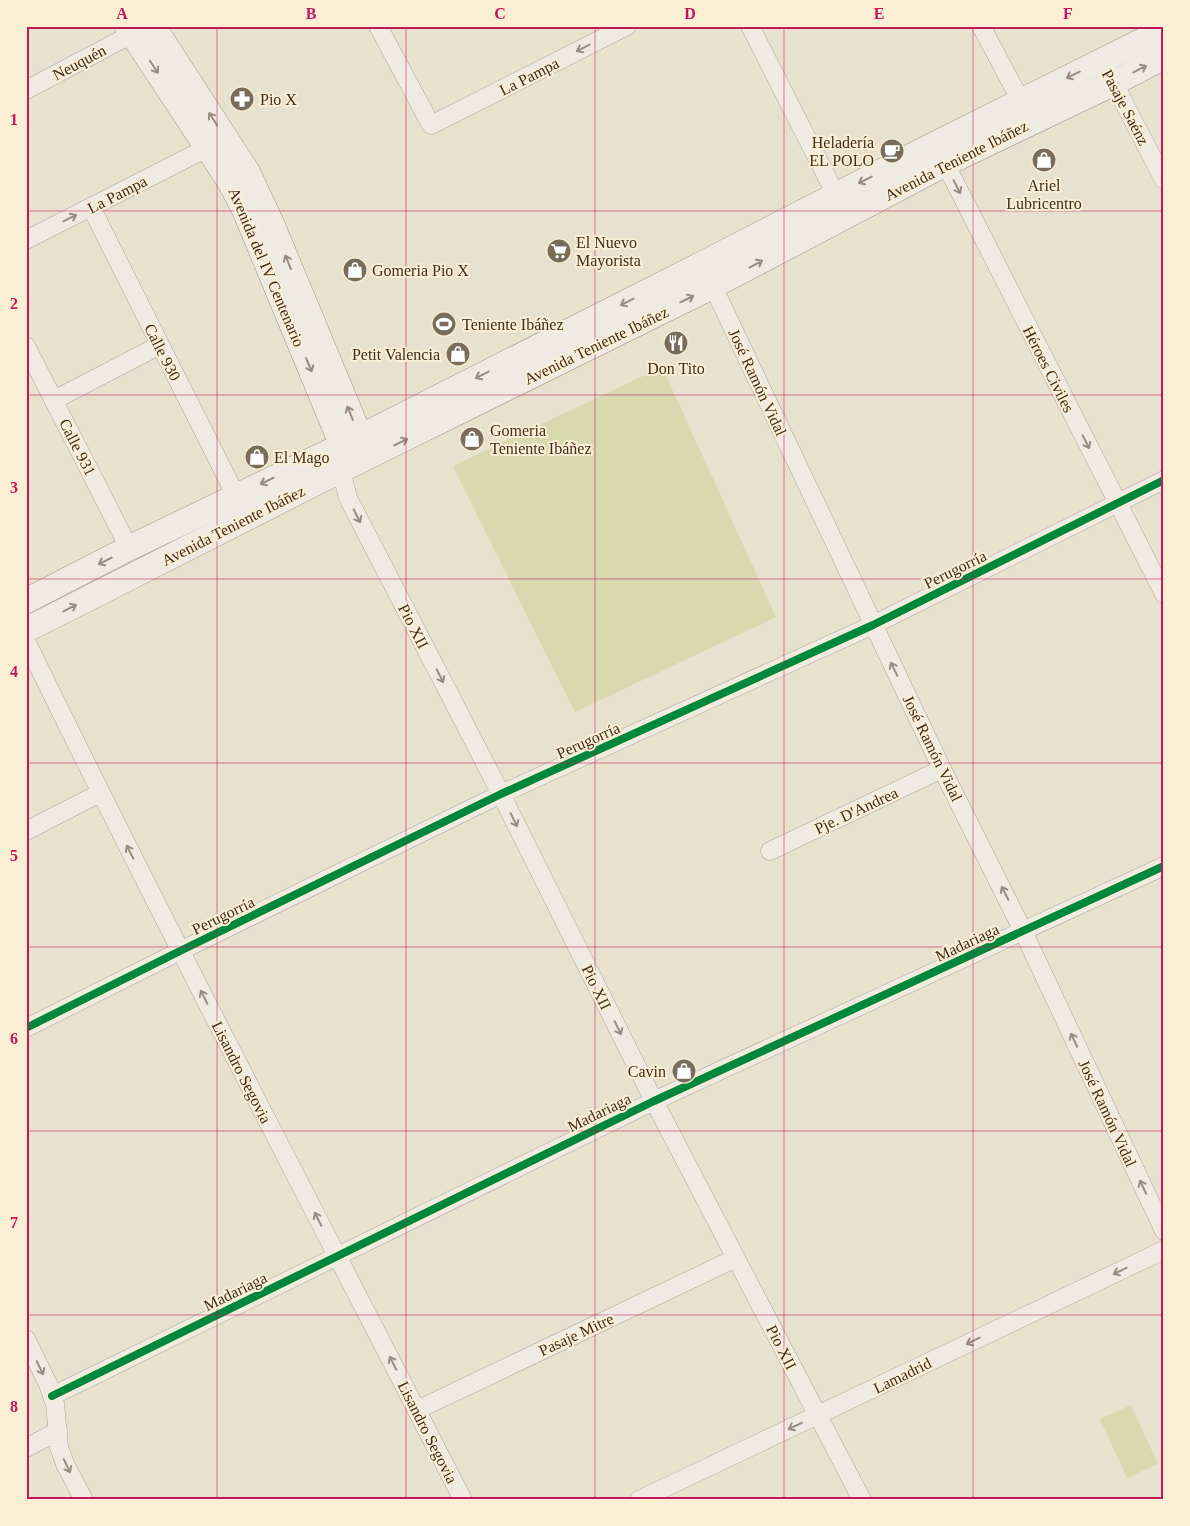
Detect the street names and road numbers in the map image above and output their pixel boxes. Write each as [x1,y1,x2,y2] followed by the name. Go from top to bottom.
[50,41,109,84] street label: Neuquén
[497,54,562,100] street label: La Pampa
[1098,67,1153,148] street label: Pasaje Saénz
[882,117,1031,204] street label: Avenida Teniente Ibáñez
[85,172,150,218] street label: La Pampa
[225,185,308,349] street label: Avenida del IV Centenario
[521,303,671,388] street label: Avenida Teniente Ibáñez
[141,321,184,384] street label: Calle 930
[1019,323,1078,415] street label: Héroes Civiles
[725,326,790,439] street label: José Ramón Vidal
[56,416,99,479] street label: Calle 931
[159,482,308,569] street label: Avenida Teniente Ibáñez
[921,547,990,593] street label: Perugorría
[395,601,432,651] street label: Pio XII
[899,692,966,805] street label: José Ramón Vidal
[554,719,623,763] street label: Perugorría
[812,784,901,838] street label: Pje. D'Andrea
[189,893,258,939] street label: Perugorría
[933,920,1002,966] street label: Madariaga
[578,962,615,1012] street label: Pio XII
[208,1018,275,1127] street label: Lisandro Segovia
[1075,1057,1140,1170] street label: José Ramón Vidal
[565,1090,634,1136] street label: Madariaga
[201,1269,270,1315] street label: Madariaga
[536,1310,617,1360] street label: Pasaje Mitre
[763,1322,800,1372] street label: Pio XII
[871,1354,934,1397] street label: Lamadrid
[394,1378,461,1487] street label: Lisandro Segovia

